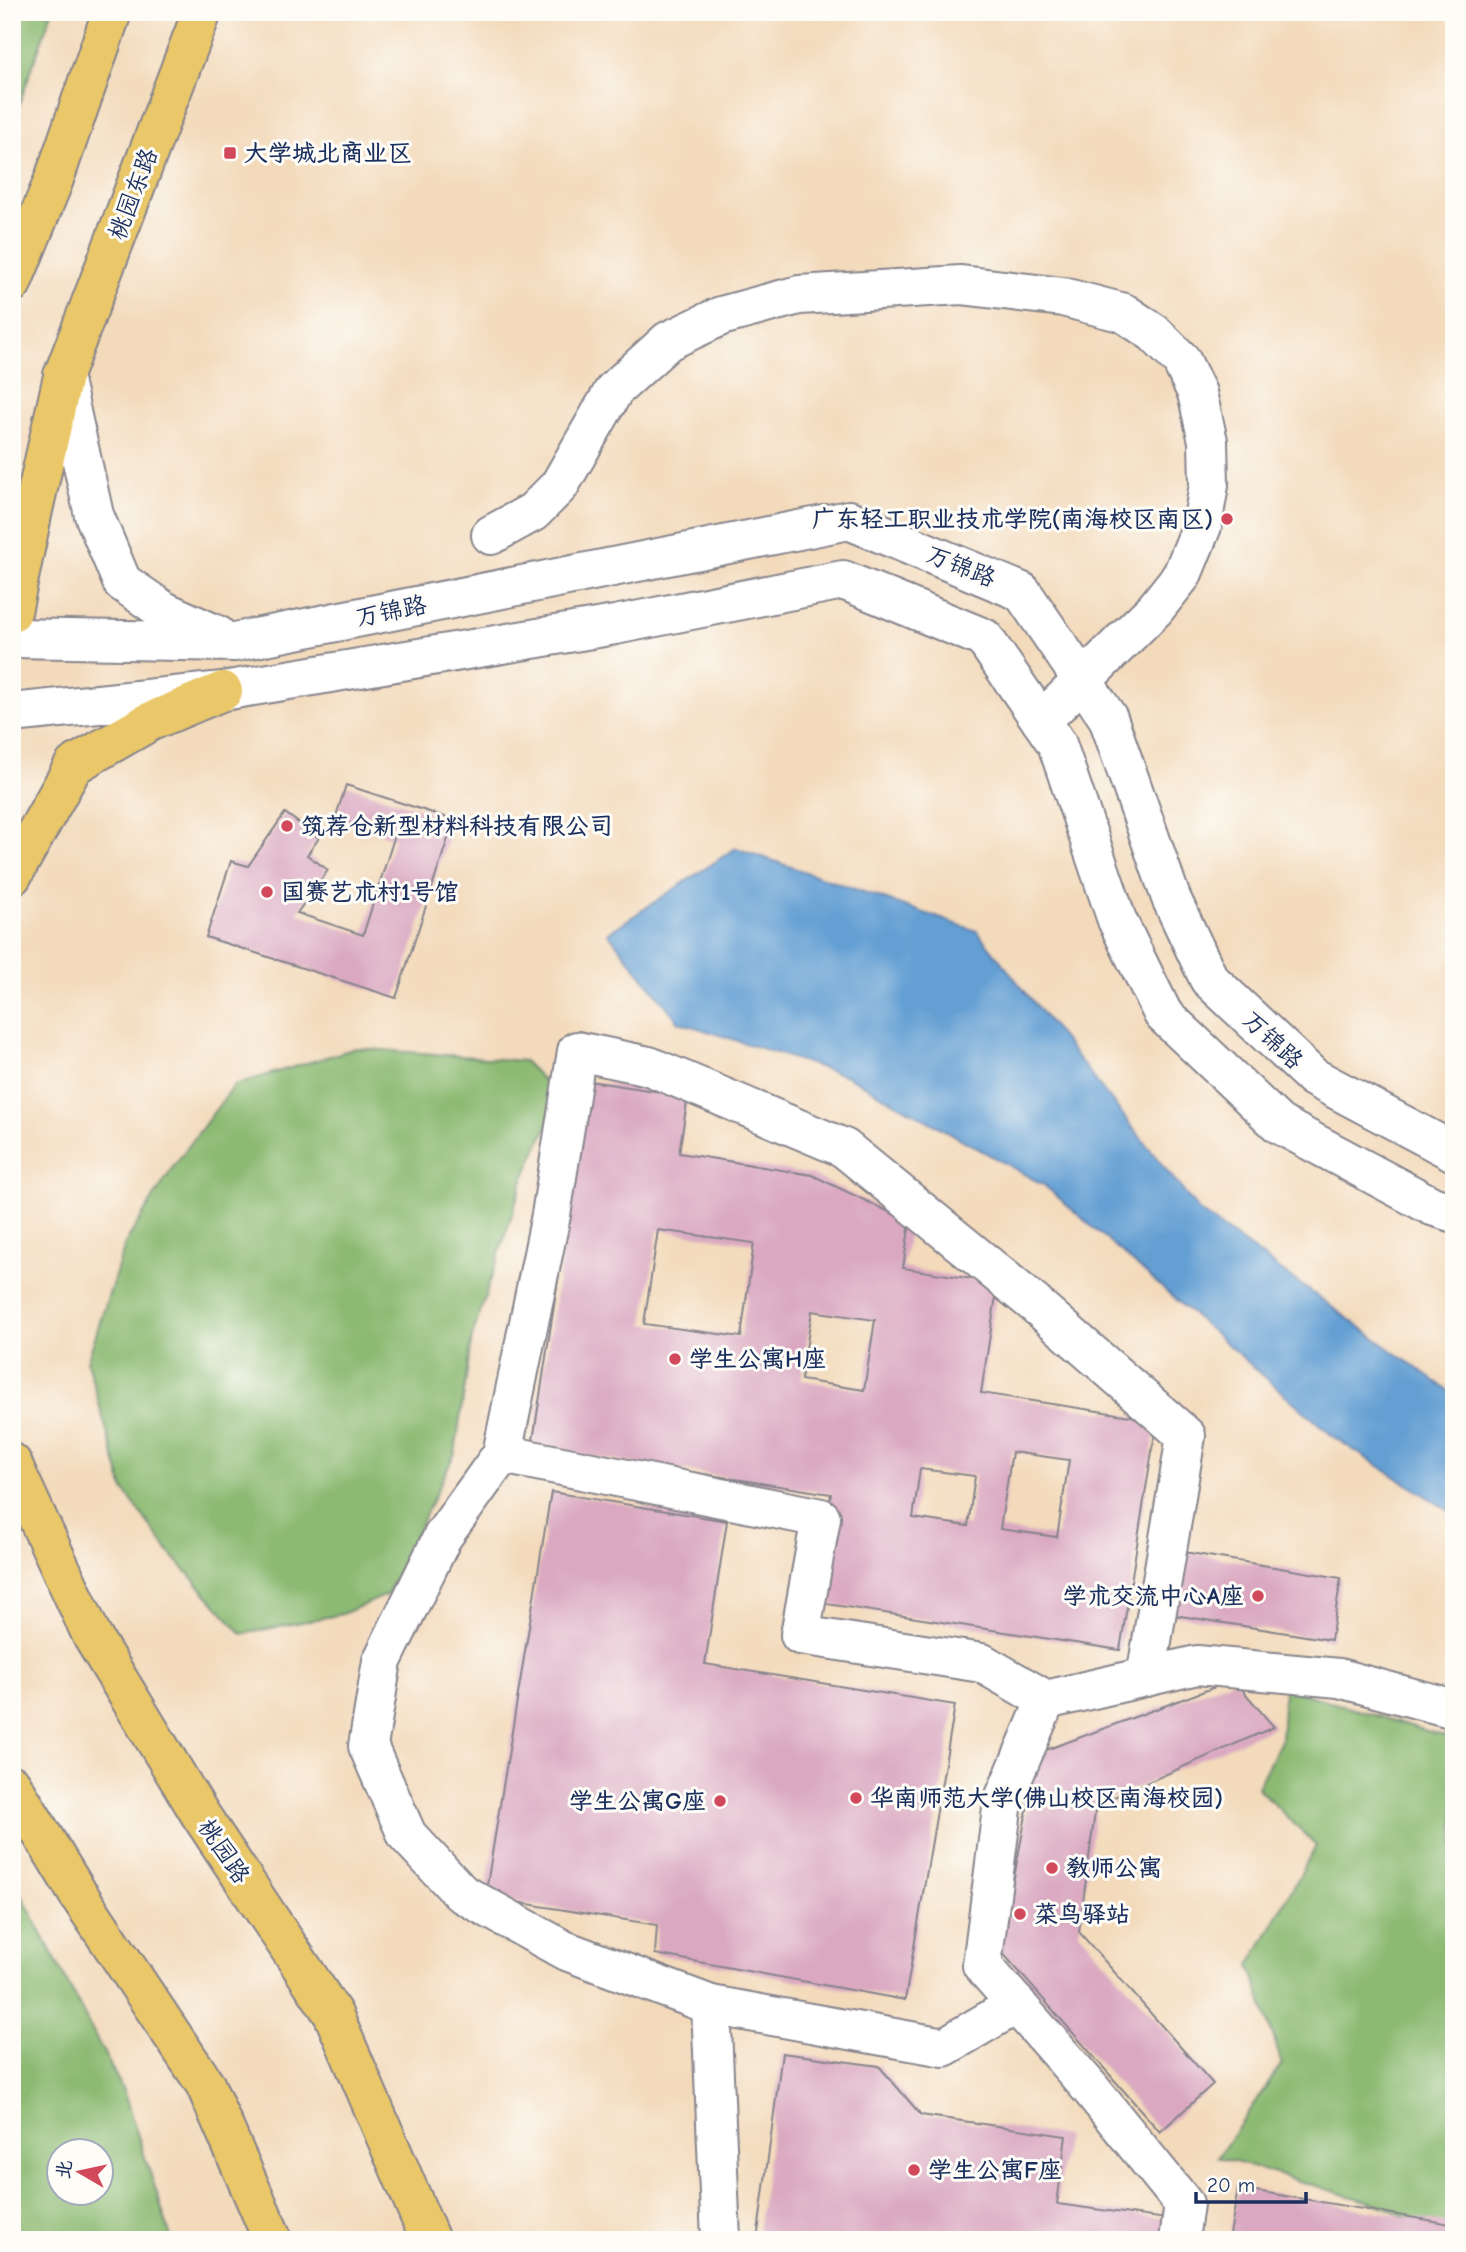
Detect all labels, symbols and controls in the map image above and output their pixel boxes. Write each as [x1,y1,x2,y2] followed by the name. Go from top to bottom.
[244,139,412,167] place label: 大学城北商业区
[103,144,163,244] street label: 桃园东路
[222,145,238,161] marker: 大学城北商业区
[812,505,1213,533] place label: 广东轻工职业技术学院(南海校区南区)
[1219,511,1235,527] marker: 广东轻工职业技术学院(南海校区南区)
[922,540,1000,592] street label: 万锦路
[353,590,429,632] street label: 万锦路
[301,812,613,840] place label: 筑荐仓新型材料科技有限公司
[279,818,295,834] marker: 筑荐仓新型材料科技有限公司
[281,878,458,906] place label: 国赛艺术村1号馆
[259,884,275,900] marker: 国赛艺术村1号馆
[1237,1005,1309,1075] street label: 万锦路
[689,1345,826,1373] place label: 学生公寓H座
[667,1351,683,1367] marker: 学生公寓H座
[1063,1582,1244,1610] place label: 学术交流中心A座
[1250,1588,1266,1604] marker: 学术交流中心A座
[870,1784,1223,1812] place label: 华南师范大学(佛山校区南海校园)
[569,1787,706,1815] place label: 学生公寓G座
[848,1790,864,1806] marker: 华南师范大学(佛山校区南海校园)
[712,1793,728,1809] marker: 学生公寓G座
[192,1813,256,1889] street label: 桃园路
[1066,1854,1162,1882] place label: 教师公寓
[1044,1860,1060,1876] marker: 教师公寓
[1034,1900,1130,1928] place label: 菜鸟驿站
[1012,1906,1028,1922] marker: 菜鸟驿站
[46,2136,116,2206] north arrow
[928,2156,1062,2184] place label: 学生公寓F座
[52,2158,77,2181] text: 北
[1196,2161,1307,2205] scale bar
[906,2162,922,2178] marker: 学生公寓F座
[1207,2173,1255,2197] text: 20 m

